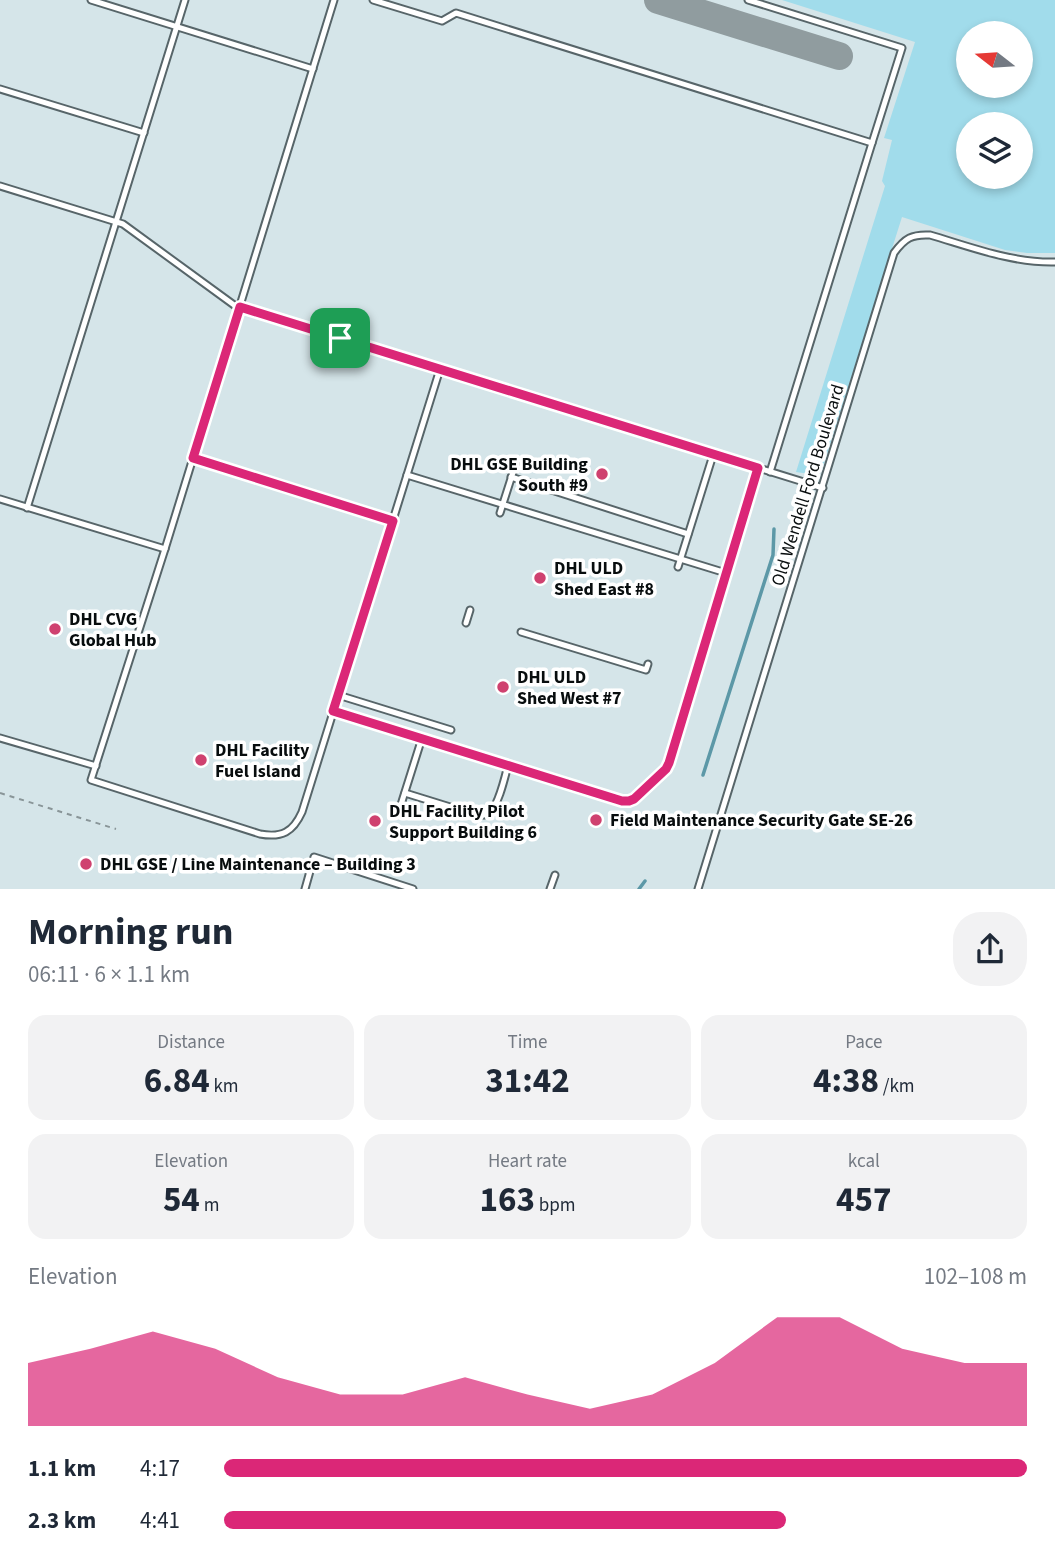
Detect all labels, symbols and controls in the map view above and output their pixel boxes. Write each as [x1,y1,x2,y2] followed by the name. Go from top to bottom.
[956,21,1032,98] north arrow
[956,21,1033,189] map controls
[956,112,1033,189] button: layers
[310,308,370,368] pin
[321,319,359,357] icon: arrive
[765,381,851,589] street label: Old Wendell Ford Boulevard
[450,452,588,498] place label: DHL GSE Building South #9
[594,466,610,482] marker: DHL GSE Building South #9
[554,556,654,602] place label: DHL ULD Shed East #8
[532,570,548,586] marker: DHL ULD Shed East #8
[69,607,157,653] place label: DHL CVG Global Hub
[47,621,63,637] marker: DHL CVG Global Hub
[517,665,622,711] place label: DHL ULD Shed West #7
[495,679,511,695] marker: DHL ULD Shed West #7
[215,738,310,784] place label: DHL Facility Fuel Island
[193,752,209,768] marker: DHL Facility Fuel Island
[389,799,537,845] place label: DHL Facility Pilot Support Building 6
[610,808,913,833] place label: Field Maintenance Security Gate SE-26
[588,812,604,828] marker: Field Maintenance Security Gate SE-26
[367,813,383,829] marker: DHL Facility Pilot Support Building 6
[100,852,416,877] place label: DHL GSE / Line Maintenance – Building 3
[78,856,94,872] marker: DHL GSE / Line Maintenance – Building 3
[28,905,233,959] text: Morning run
[953,912,1027,986] button: share
[28,958,190,991] text: 06:11 · 6 × 1.1 km
[157,1029,225,1056] text: Distance
[507,1029,548,1056] text: Time
[845,1029,882,1056] text: Pace
[144,1056,210,1106] text: 6.84
[485,1056,570,1106] text: 31:42
[813,1056,879,1106] text: 4:38
[210,1073,239,1100] text: km
[879,1073,915,1100] text: /km
[154,1148,228,1175] text: Elevation
[488,1148,567,1175] text: Heart rate
[848,1148,880,1175] text: kcal
[163,1175,200,1225] text: 54
[479,1175,535,1225] text: 163
[836,1175,892,1225] text: 457
[200,1192,219,1219] text: m
[535,1192,576,1219] text: bpm
[28,1260,118,1293] text: Elevation
[924,1260,1027,1293] text: 102–108 m
[28,1452,96,1485] text: 1.1 km
[140,1452,180,1485] text: 4:17
[28,1504,96,1537] text: 2.3 km
[140,1504,180,1537] text: 4:41

